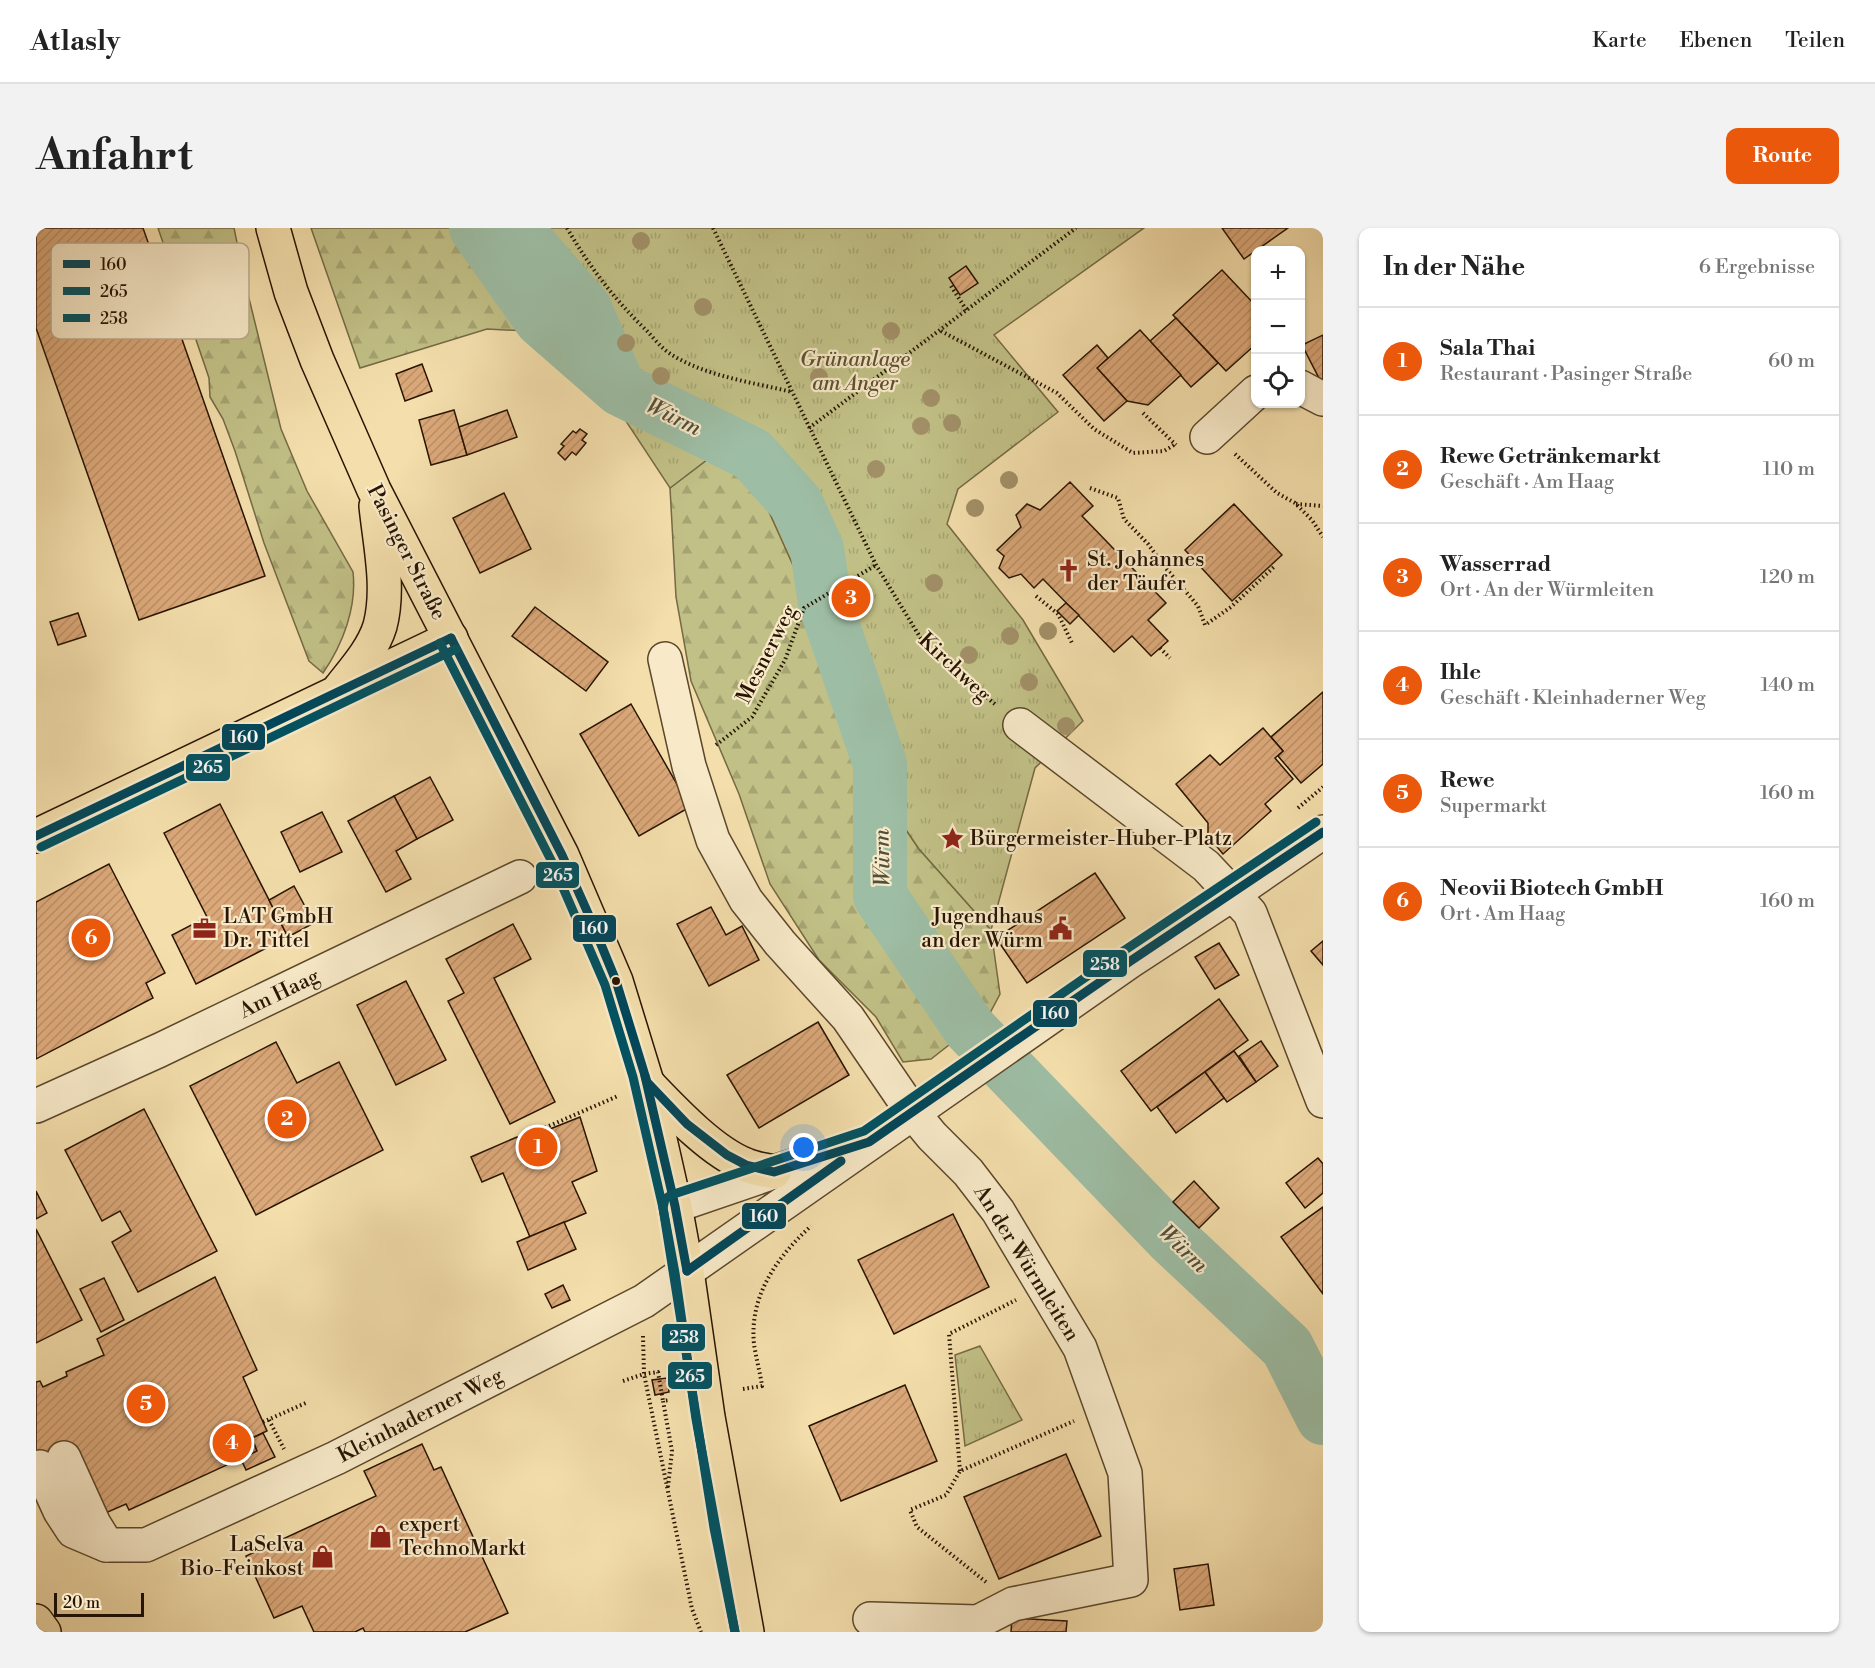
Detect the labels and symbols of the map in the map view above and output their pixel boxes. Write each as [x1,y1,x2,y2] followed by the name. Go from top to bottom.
[51,243,249,339] legend
[100,255,127,275] text: 160
[100,282,128,302] text: 265
[100,309,128,329] text: 258
[800,347,910,397] park label: Grünanlage am Anger
[641,392,705,442] water label: Würm
[361,480,451,625] street label: Pasinger Straße
[1087,547,1204,597] place label: St. Johannes der Täufer
[1056,558,1082,584] church icon: St. Johannes der Täufer
[832,576,870,620] pin: 3
[731,601,803,708] street label: Mesnerweg
[913,628,996,708] street label: Kirchweg
[221,723,266,751] line badge: 160
[230,728,258,748] text: 160
[185,753,231,782] line badge: 265
[193,758,223,778] text: 265
[939,825,965,851] place icon: Bürgermeister-Huber-Platz
[969,826,1232,852] place label: Bürgermeister-Huber-Platz
[868,829,897,887] water label: Würm
[535,861,580,889] line badge: 265
[543,866,573,886] text: 265
[223,904,333,954] place label: LAT GmbH Dr. Tittel
[921,904,1043,954] place label: Jugendhaus an der Würm
[572,914,617,943] line badge: 160
[192,915,218,941] office icon: LAT GmbH Dr. Tittel
[1048,915,1074,941] public building icon: Jugendhaus an der Würm
[72,916,110,960] pin: 6
[580,919,608,939] text: 160
[1082,949,1128,978] line badge: 258
[1090,955,1120,975] text: 258
[234,963,324,1025] street label: Am Haag
[610,975,622,987] unlabelled marker
[1032,999,1078,1028] line badge: 160
[1041,1004,1069,1024] text: 160
[268,1096,306,1142] pin: 2
[518,1124,558,1170] pin: 1
[789,1133,818,1162] your location
[967,1180,1085,1347] street label: An der Würmleiten
[741,1202,787,1230] line badge: 160
[750,1207,778,1227] text: 160
[1153,1219,1213,1279] water label: Würm
[661,1323,706,1352] line badge: 258
[669,1328,699,1348] text: 258
[667,1361,713,1390] line badge: 265
[333,1363,508,1469] street label: Kleinhaderner Weg
[675,1367,705,1387] text: 265
[126,1382,166,1426] pin: 5
[212,1420,252,1466] pin: 4
[399,1512,527,1562] place label: expert TechnoMarkt
[368,1523,394,1549] shop icon: expert TechnoMarkt
[179,1532,305,1582] place label: LaSelva Bio-Feinkost
[309,1543,335,1569] shop icon: LaSelva Bio-Feinkost
[54,1590,144,1618] scale bar

